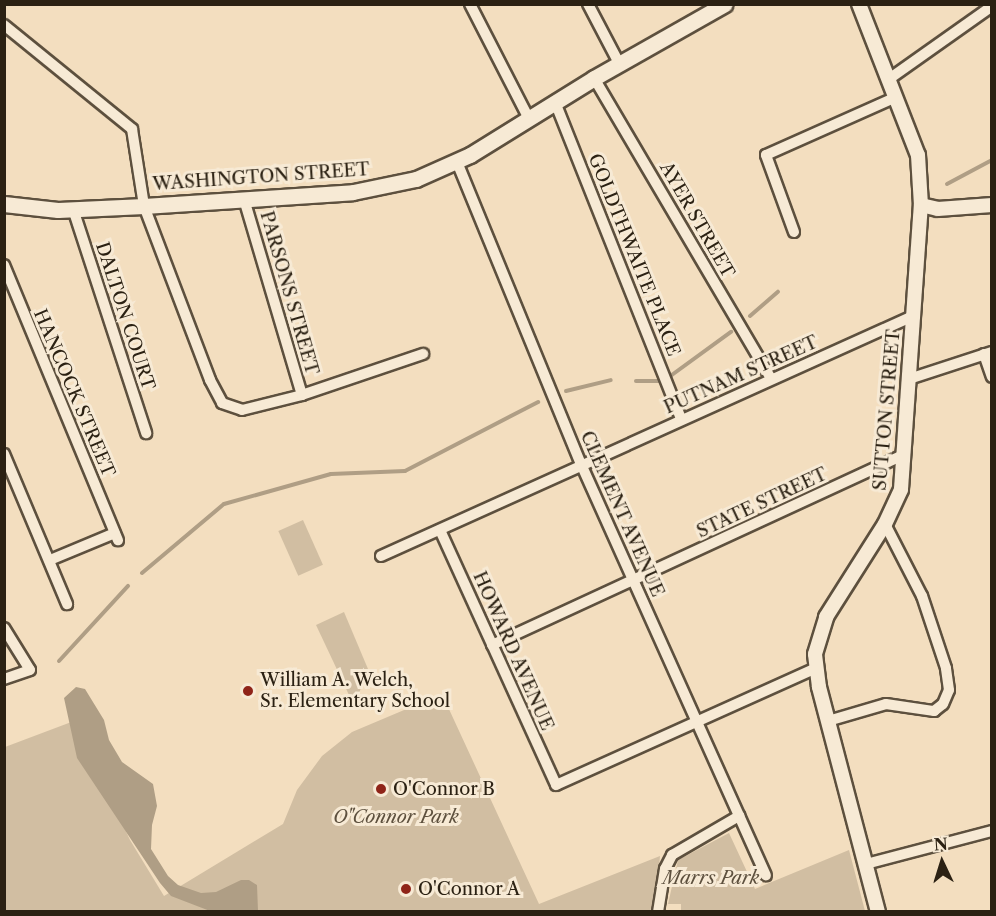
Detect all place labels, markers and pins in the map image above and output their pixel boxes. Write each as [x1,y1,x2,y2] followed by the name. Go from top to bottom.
[260,670,451,712] place label: William A. Welch, Sr. Elementary School
[241,684,255,698] marker: William A. Welch, Sr. Elementary School
[393,778,495,800] place label: O'Connor B
[374,782,388,796] marker: O'Connor B
[418,878,521,900] place label: O'Connor A
[399,882,413,896] marker: O'Connor A

